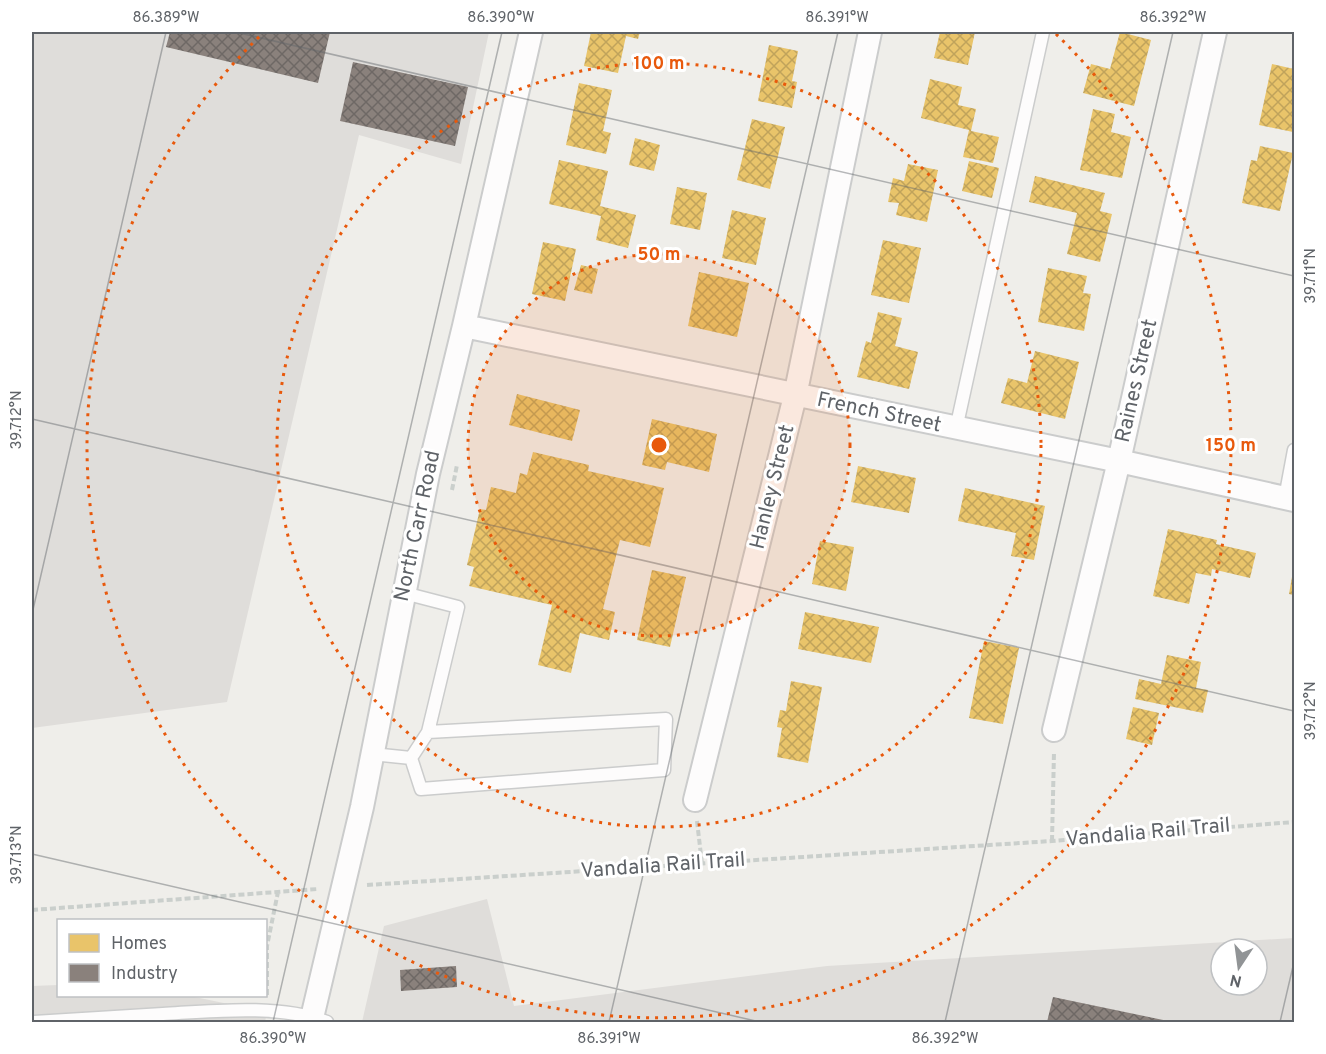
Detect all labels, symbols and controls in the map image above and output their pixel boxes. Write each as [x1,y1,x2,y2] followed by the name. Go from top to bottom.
[132,9,200,28] text: 86.389°W
[467,9,535,28] text: 86.390°W
[805,9,869,28] text: 86.391°W
[1139,9,1207,28] text: 86.392°W
[633,53,685,76] text: 100 m
[637,244,681,267] text: 50 m
[1302,248,1321,304] text: 39.711°N
[1110,317,1164,445] street label: Raines Street
[814,387,944,439] street label: French Street
[8,390,27,450] text: 39.712°N
[744,422,802,552] street label: Hanley Street
[649,435,669,455] centre of rings
[1206,435,1256,458] text: 150 m
[389,448,447,604] street label: North Carr Road
[1302,681,1321,741] text: 39.712°N
[1065,812,1231,854] street label: Vandalia Rail Trail
[8,825,27,885] text: 39.713°N
[580,847,746,885] street label: Vandalia Rail Trail
[57,919,267,997] legend
[111,933,167,956] text: Homes
[1209,937,1269,997] north arrow
[111,963,178,986] text: Industry
[1228,969,1244,991] text: N
[239,1030,307,1049] text: 86.390°W
[577,1030,641,1049] text: 86.391°W
[911,1030,979,1049] text: 86.392°W

